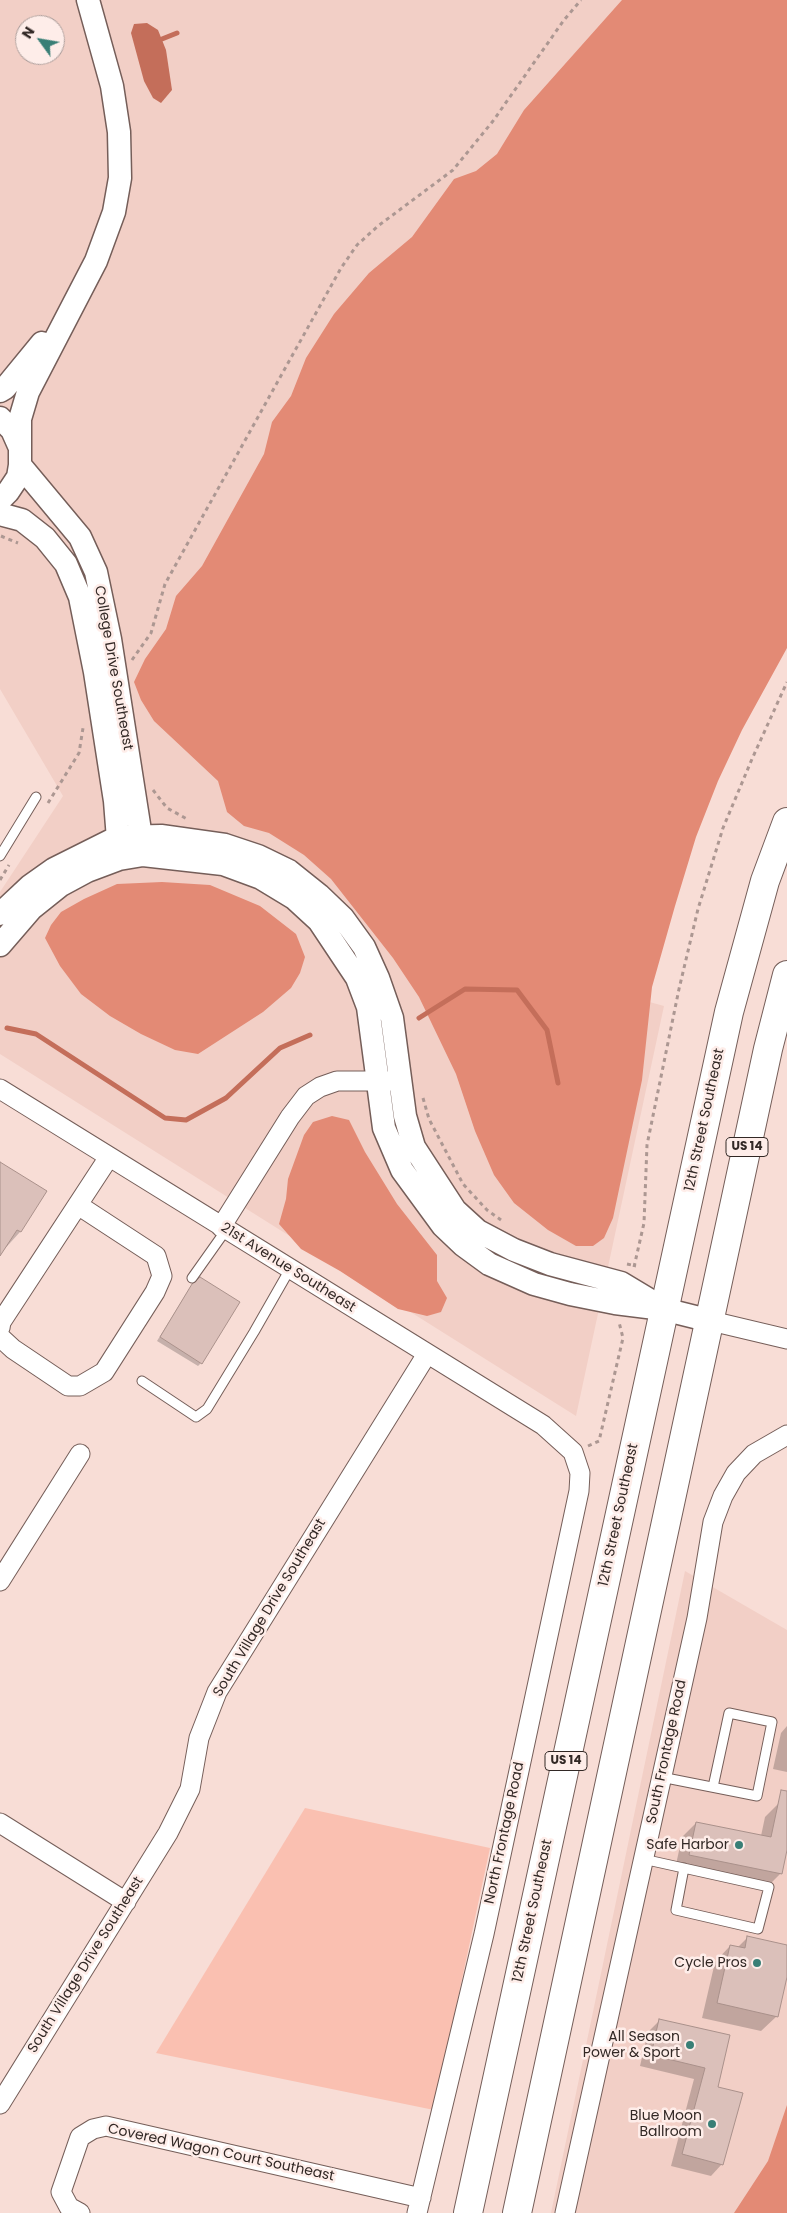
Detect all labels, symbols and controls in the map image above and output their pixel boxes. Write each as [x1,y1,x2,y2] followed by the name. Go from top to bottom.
[15,15,65,65] north arrow
[17,23,39,42] text: N
[90,584,136,752] street label: College Drive Southeast
[682,1047,728,1193] street label: 12th Street Southeast
[726,1138,768,1156] road number: US 14
[218,1220,358,1316] street label: 21st Avenue Southeast
[596,1442,642,1588] street label: 12th Street Southeast
[210,1516,330,1700] street label: South Village Drive Southeast
[644,1678,690,1826] street label: South Frontage Road
[545,1752,587,1770] road number: US 14
[482,1760,528,1906] street label: North Frontage Road
[646,1837,729,1853] place label: Safe Harbor
[510,1838,556,1984] street label: 12th Street Southeast
[733,1839,745,1851] marker: Safe Harbor
[25,1874,147,2056] street label: South Village Drive Southeast
[674,1955,747,1971] place label: Cycle Pros
[751,1957,763,1969] marker: Cycle Pros
[583,2029,680,2062] place label: All Season Power & Sport
[684,2039,696,2051] marker: All Season Power & Sport
[630,2108,702,2140] place label: Blue Moon Ballroom
[706,2118,718,2130] marker: Blue Moon Ballroom
[106,2121,336,2185] street label: Covered Wagon Court Southeast

